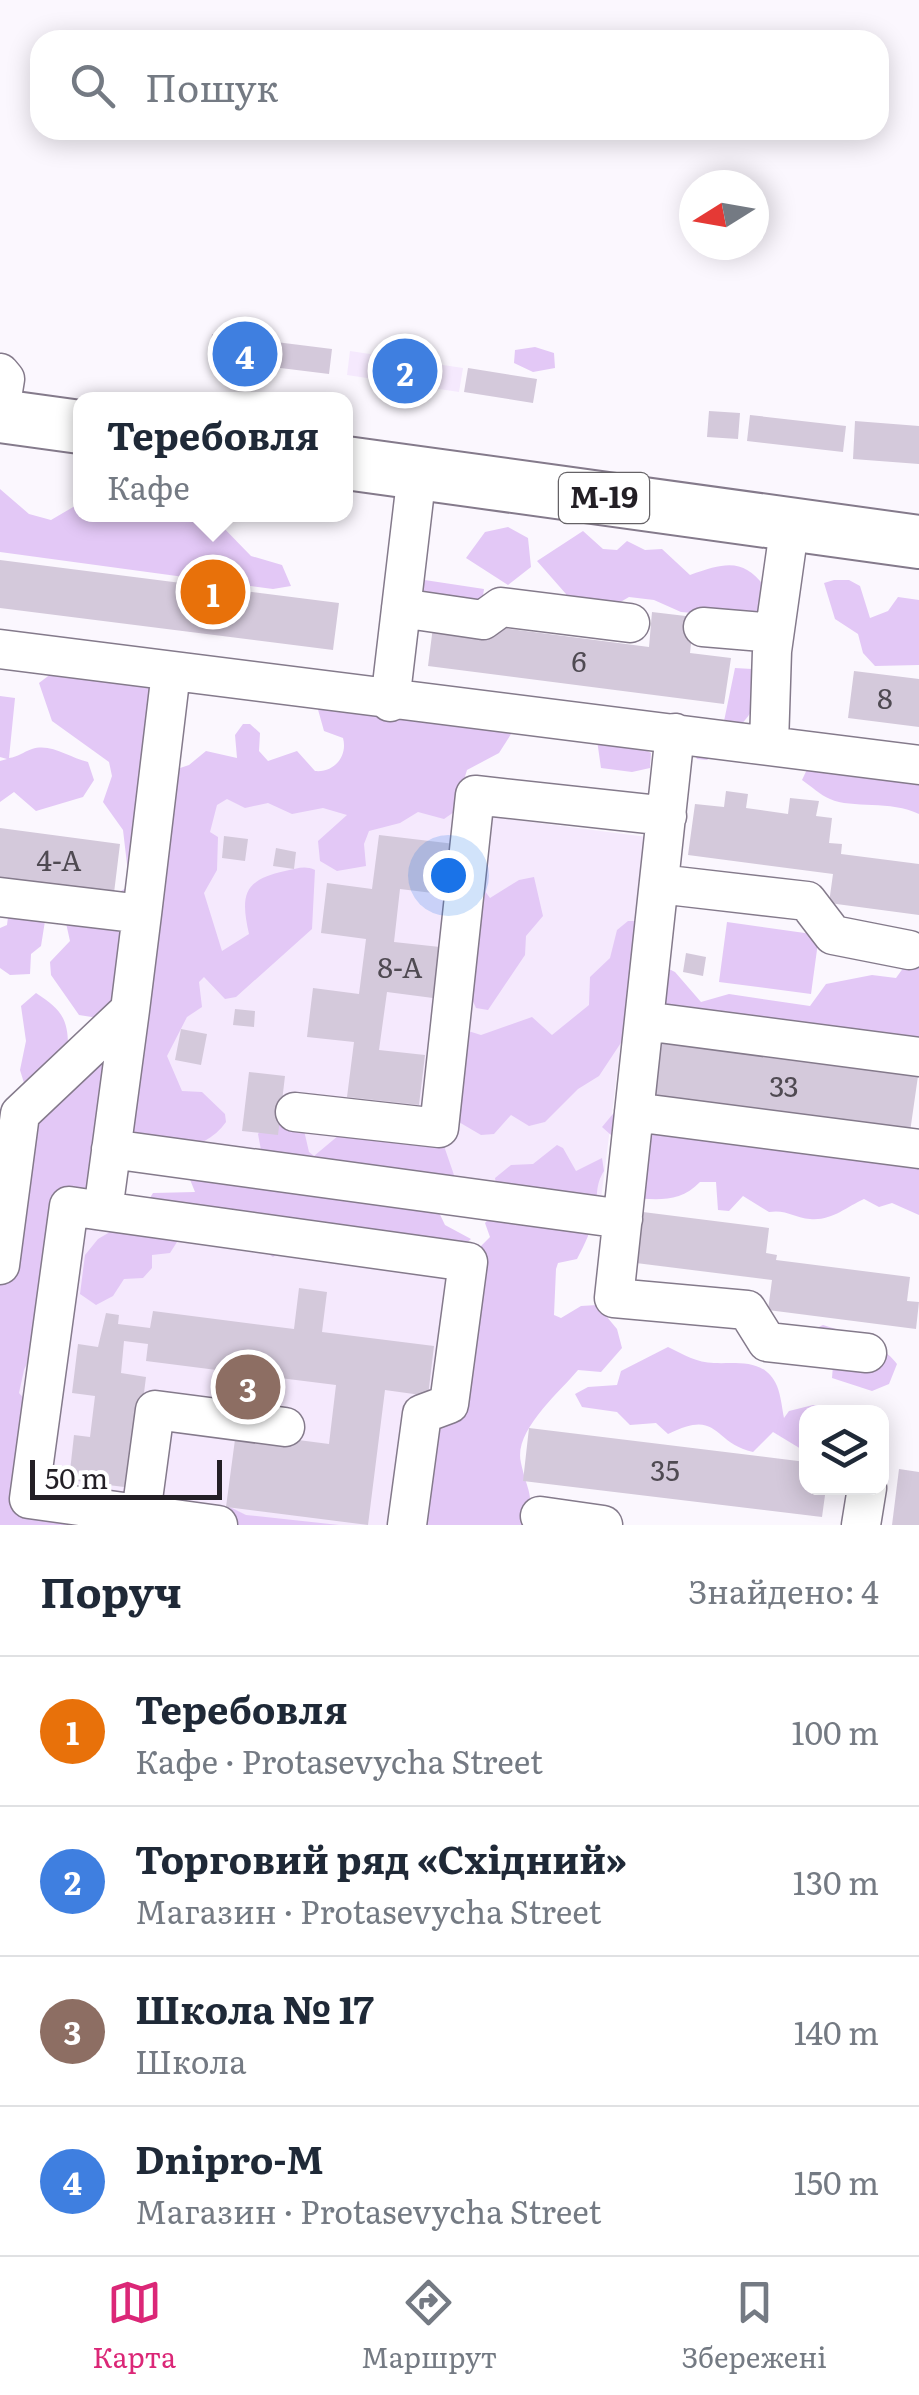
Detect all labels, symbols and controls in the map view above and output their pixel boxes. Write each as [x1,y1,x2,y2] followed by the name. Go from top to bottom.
[30,30,889,140] search box
[145,57,279,114] text: Пошук
[65,58,120,113] icon: search
[679,170,769,260] north arrow
[212,316,278,392] pin: 4
[372,334,438,408] pin: 2
[73,392,353,522] popup
[107,405,319,462] text: Теребовля
[107,462,190,510] text: Кафе
[559,473,649,523] road number: М-19
[180,554,246,630] pin: 1
[571,639,587,681] house number: 6
[877,676,893,718] house number: 8
[36,838,82,880] house number: 4-А
[423,850,474,901] your location
[377,945,423,987] house number: 8-А
[769,1064,799,1106] house number: 33
[216,1350,280,1424] pin: 3
[799,1405,889,1495] map controls
[799,1405,889,1495] button: layers
[650,1448,680,1490] house number: 35
[30,1455,222,1500] scale bar
[45,1456,108,1498] text: 50 m
[40,1559,182,1621] text: Поруч
[689,1566,879,1614] text: Знайдено: 4
[135,1679,348,1736] text: Теребовля
[66,1707,79,1755] text: 1
[792,1707,879,1755] text: 100 m
[135,1736,543,1784] text: Кафе · Protasevycha Street
[135,1829,627,1886] text: Торговий ряд «Східний»
[64,1857,81,1905] text: 2
[793,1857,879,1905] text: 130 m
[135,1886,601,1934] text: Магазин · Protasevycha Street
[135,1979,374,2036] text: Школа № 17
[64,2007,81,2055] text: 3
[794,2007,879,2055] text: 140 m
[135,2036,246,2084] text: Школа
[135,2129,324,2186] text: Dnipro-M
[63,2157,82,2205] text: 4
[794,2157,879,2205] text: 150 m
[135,2186,601,2234] text: Магазин · Protasevycha Street
[92,2275,176,2377] tab: Карта
[361,2275,497,2377] tab: Маршрут
[682,2275,827,2377] tab: Збережені

